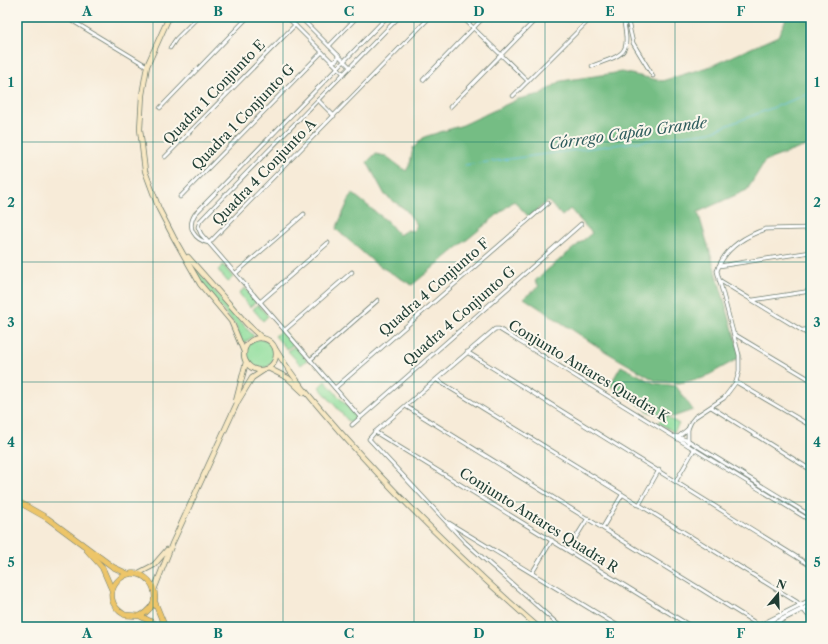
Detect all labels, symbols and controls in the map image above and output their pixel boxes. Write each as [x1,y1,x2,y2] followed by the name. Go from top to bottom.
[81,3,93,19] text: A
[213,3,223,19] text: B
[344,3,354,19] text: C
[473,3,485,19] text: D
[605,3,615,19] text: E
[737,3,746,19] text: F
[159,36,269,148] street label: Quadra 1 Conjunto E
[188,60,298,174] street label: Quadra 1 Conjunto G
[8,74,14,90] text: 1
[814,74,820,90] text: 1
[548,112,709,153] water label: Córrego Capão Grande
[208,114,320,229] street label: Quadra 4 Conjunto A
[7,194,15,210] text: 2
[813,194,821,210] text: 2
[375,234,493,340] street label: Quadra 4 Conjunto F
[399,262,519,370] street label: Quadra 4 Conjunto G
[7,314,15,330] text: 3
[813,314,821,330] text: 3
[505,316,674,427] street label: Conjunto Antares Quadra K
[7,434,15,450] text: 4
[813,434,821,450] text: 4
[456,464,623,577] street label: Conjunto Antares Quadra R
[7,554,15,570] text: 5
[813,554,821,570] text: 5
[758,574,798,614] north arrow
[774,576,788,593] text: N
[81,625,93,641] text: A
[213,625,223,641] text: B
[344,625,354,641] text: C
[473,625,485,641] text: D
[605,625,615,641] text: E
[737,625,746,641] text: F

